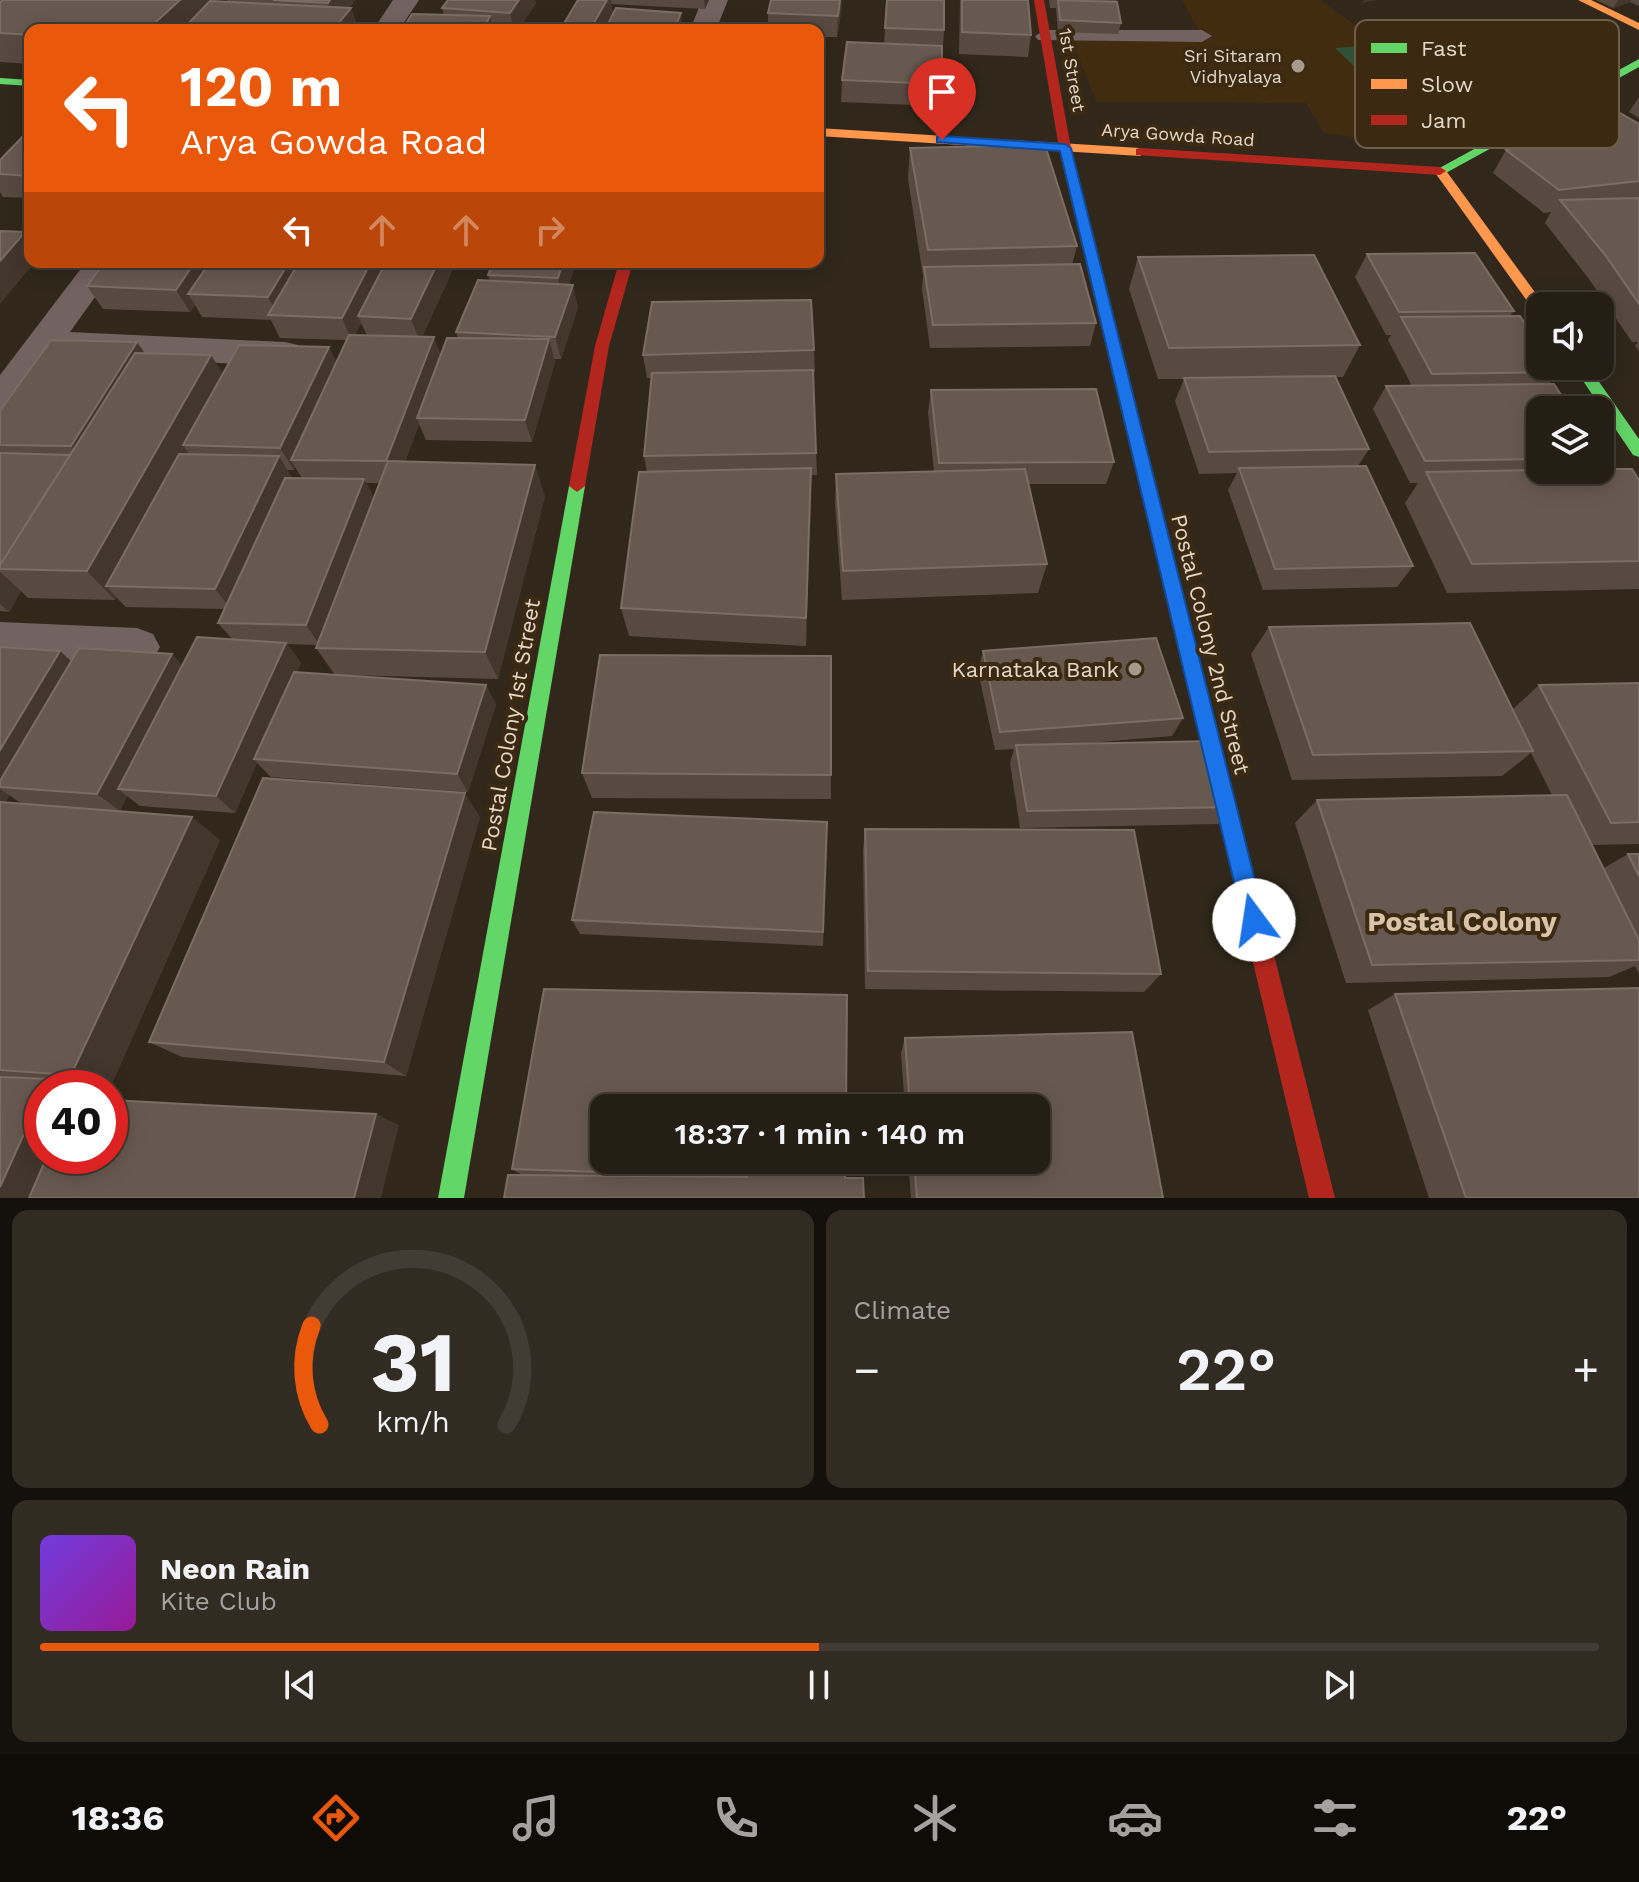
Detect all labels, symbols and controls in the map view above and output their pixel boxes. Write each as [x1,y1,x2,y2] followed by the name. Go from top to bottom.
[1355,20,1619,148] legend
[1055,27,1090,114] street label: 1st Street
[1421,36,1467,61] text: Fast
[1184,45,1282,87] place label: Sri Sitaram Vidhyalaya
[180,54,342,120] text: 120 m
[48,56,152,160] icon: left
[1289,57,1307,75] marker: Sri Sitaram Vidhyalaya
[908,58,976,140] pin
[920,70,964,114] icon: arrive
[1421,72,1473,97] text: Slow
[1421,108,1466,133] text: Jam
[1101,119,1255,150] street label: Arya Gowda Road
[180,121,487,163] text: Arya Gowda Road
[276,208,320,252] icon: left
[360,208,404,252] icon: ahead
[444,208,488,252] icon: ahead
[528,208,572,252] icon: right
[1526,292,1614,484] map controls
[1526,292,1614,380] button: sound
[1526,396,1614,484] button: layers
[1166,512,1255,777] street label: Postal Colony 2nd Street
[476,597,545,853] street label: Postal Colony 1st Street
[952,657,1119,682] place label: Karnataka Bank
[1126,660,1144,678] marker: Karnataka Bank
[1212,878,1296,962] position arrow
[1367,905,1557,938] district label: Postal Colony
[24,1070,128,1174] speed limit sign: 40
[675,1116,965,1151] text: 18:37 · 1 min · 140 m
[854,1295,951,1325] text: Climate
[370,1314,455,1411] text: 31
[1176,1334,1276,1405] text: 22°
[854,1344,880,1396] text: −
[1572,1344,1599,1396] text: +
[376,1405,450,1439] text: km/h
[160,1551,310,1586] text: Neon Rain
[160,1586,277,1616] text: Kite Club
[278,1663,322,1707] icon: previous
[797,1663,841,1707] icon: pause
[1317,1663,1361,1707] icon: next
[308,1790,364,1846] icon: directions
[508,1790,564,1846] icon: music
[708,1790,764,1846] icon: phone
[907,1790,963,1846] icon: climate
[1107,1790,1163,1846] icon: car
[1307,1790,1363,1846] icon: filters
[72,1797,164,1839] text: 18:36
[1506,1797,1567,1839] text: 22°

